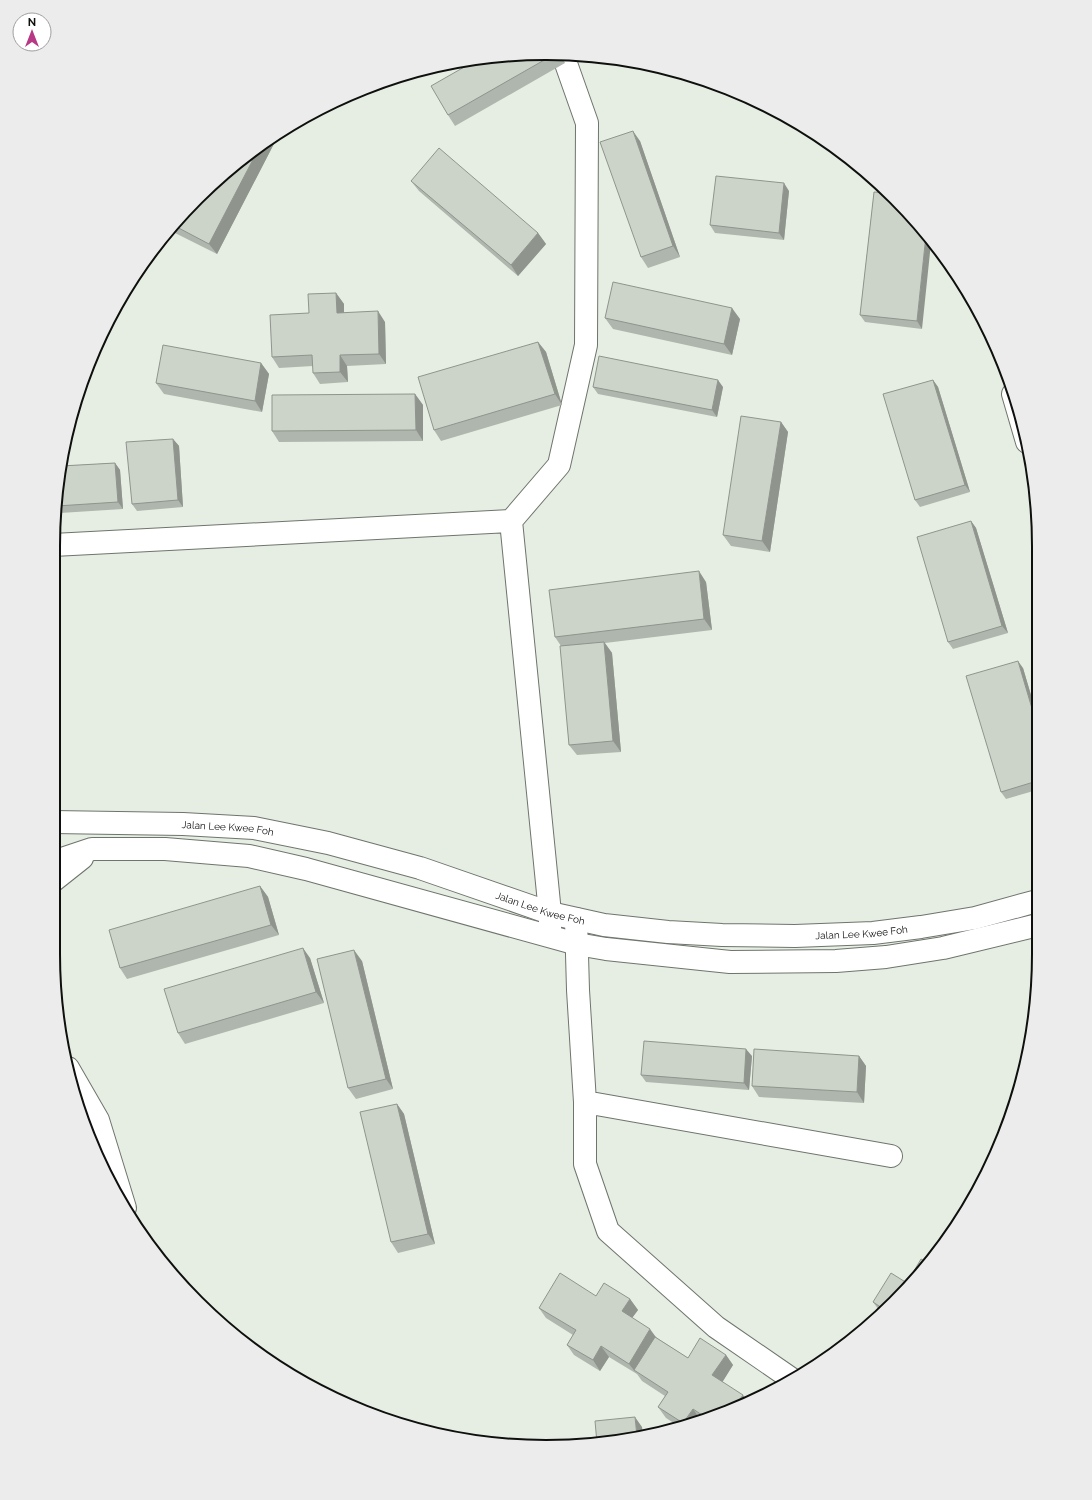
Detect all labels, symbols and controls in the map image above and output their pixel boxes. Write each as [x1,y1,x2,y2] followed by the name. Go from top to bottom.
[12,12,52,52] north arrow
[28,16,36,29] text: N
[181,818,275,837] street label: Jalan Lee Kwee Foh
[495,889,586,926] street label: Jalan Lee Kwee Foh
[815,923,908,941] street label: Jalan Lee Kwee Foh

